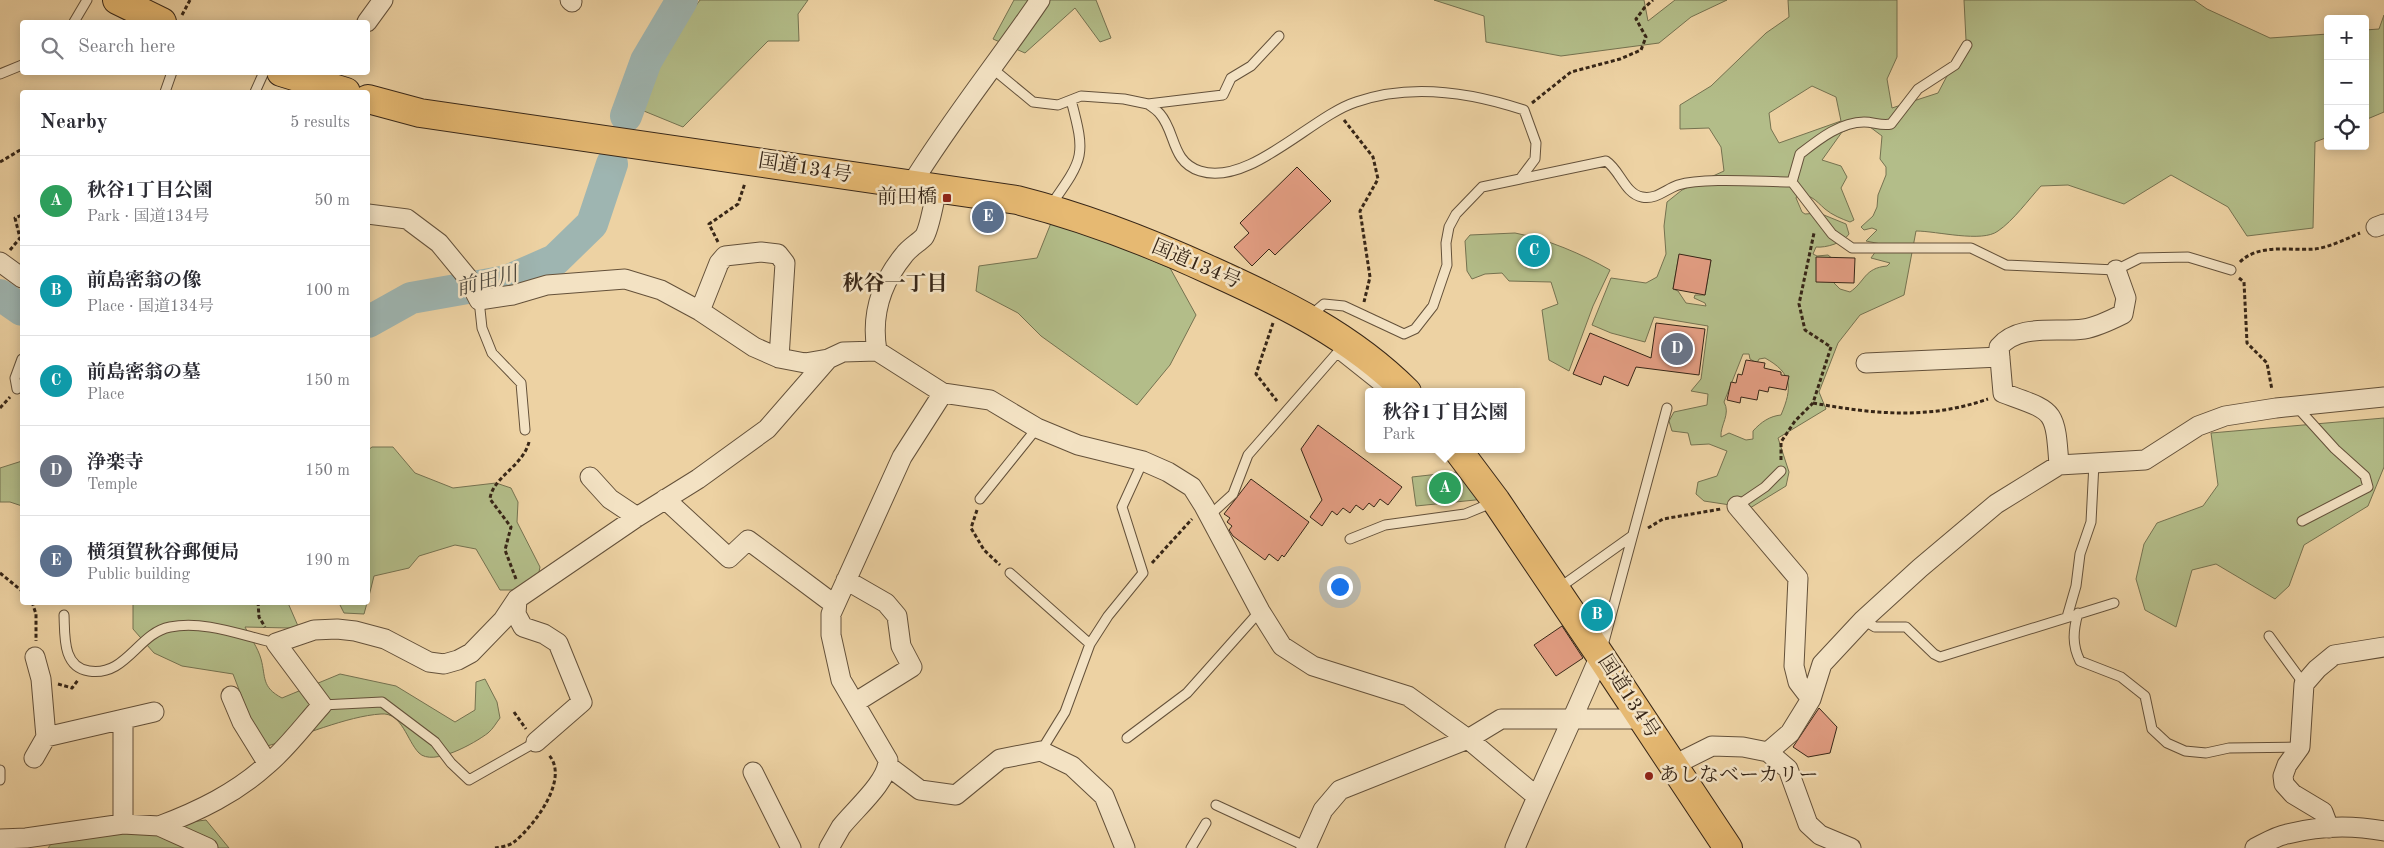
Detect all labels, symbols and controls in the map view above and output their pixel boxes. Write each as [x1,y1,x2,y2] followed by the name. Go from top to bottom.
[2324,15,2369,150] map controls
[2324,15,2369,60] button: +
[20,20,370,75] search box
[38,34,66,62] icon: search
[78,38,175,57] text: Search here
[2324,60,2369,105] button: −
[2324,105,2369,150] button: locate
[40,112,108,133] text: Nearby
[290,115,350,131] text: 5 results
[757,150,854,186] street label: 国道134号
[87,182,212,201] text: 秋谷1丁目公園
[877,186,937,208] place label: 前田橋
[941,192,953,204] marker: 前田橋
[50,193,62,209] text: A
[314,193,350,209] text: 50 m
[972,198,1004,236] pin: E
[87,209,209,225] text: Park · 国道134号
[1518,232,1550,270] pin: C
[1148,235,1244,293] street label: 国道134号
[453,262,522,300] water label: 前田川
[87,272,201,291] text: 前島密翁の像
[843,272,948,295] district label: 秋谷一丁目
[50,283,62,299] text: B
[305,283,350,299] text: 100 m
[87,299,214,315] text: Place · 国道134号
[1661,330,1693,368] pin: D
[87,364,201,383] text: 前島密翁の墓
[51,373,61,389] text: C
[305,373,350,389] text: 150 m
[87,387,124,403] text: Place
[1365,388,1525,453] popup
[1382,404,1508,423] text: 秋谷1丁目公園
[1382,427,1415,443] text: Park
[87,454,144,473] text: 浄楽寺
[50,463,62,479] text: D
[305,463,350,479] text: 150 m
[1429,469,1461,507] pin: A
[87,477,137,493] text: Temple
[87,544,239,563] text: 横須賀秋谷郵便局
[50,553,62,569] text: E
[305,553,350,569] text: 190 m
[87,567,190,583] text: Public building
[1327,574,1353,600] your location
[1581,596,1613,634] pin: B
[1594,651,1664,742] street label: 国道134号
[1659,765,1819,786] place label: あしなベーカリー
[1643,770,1655,782] marker: あしなベーカリー

